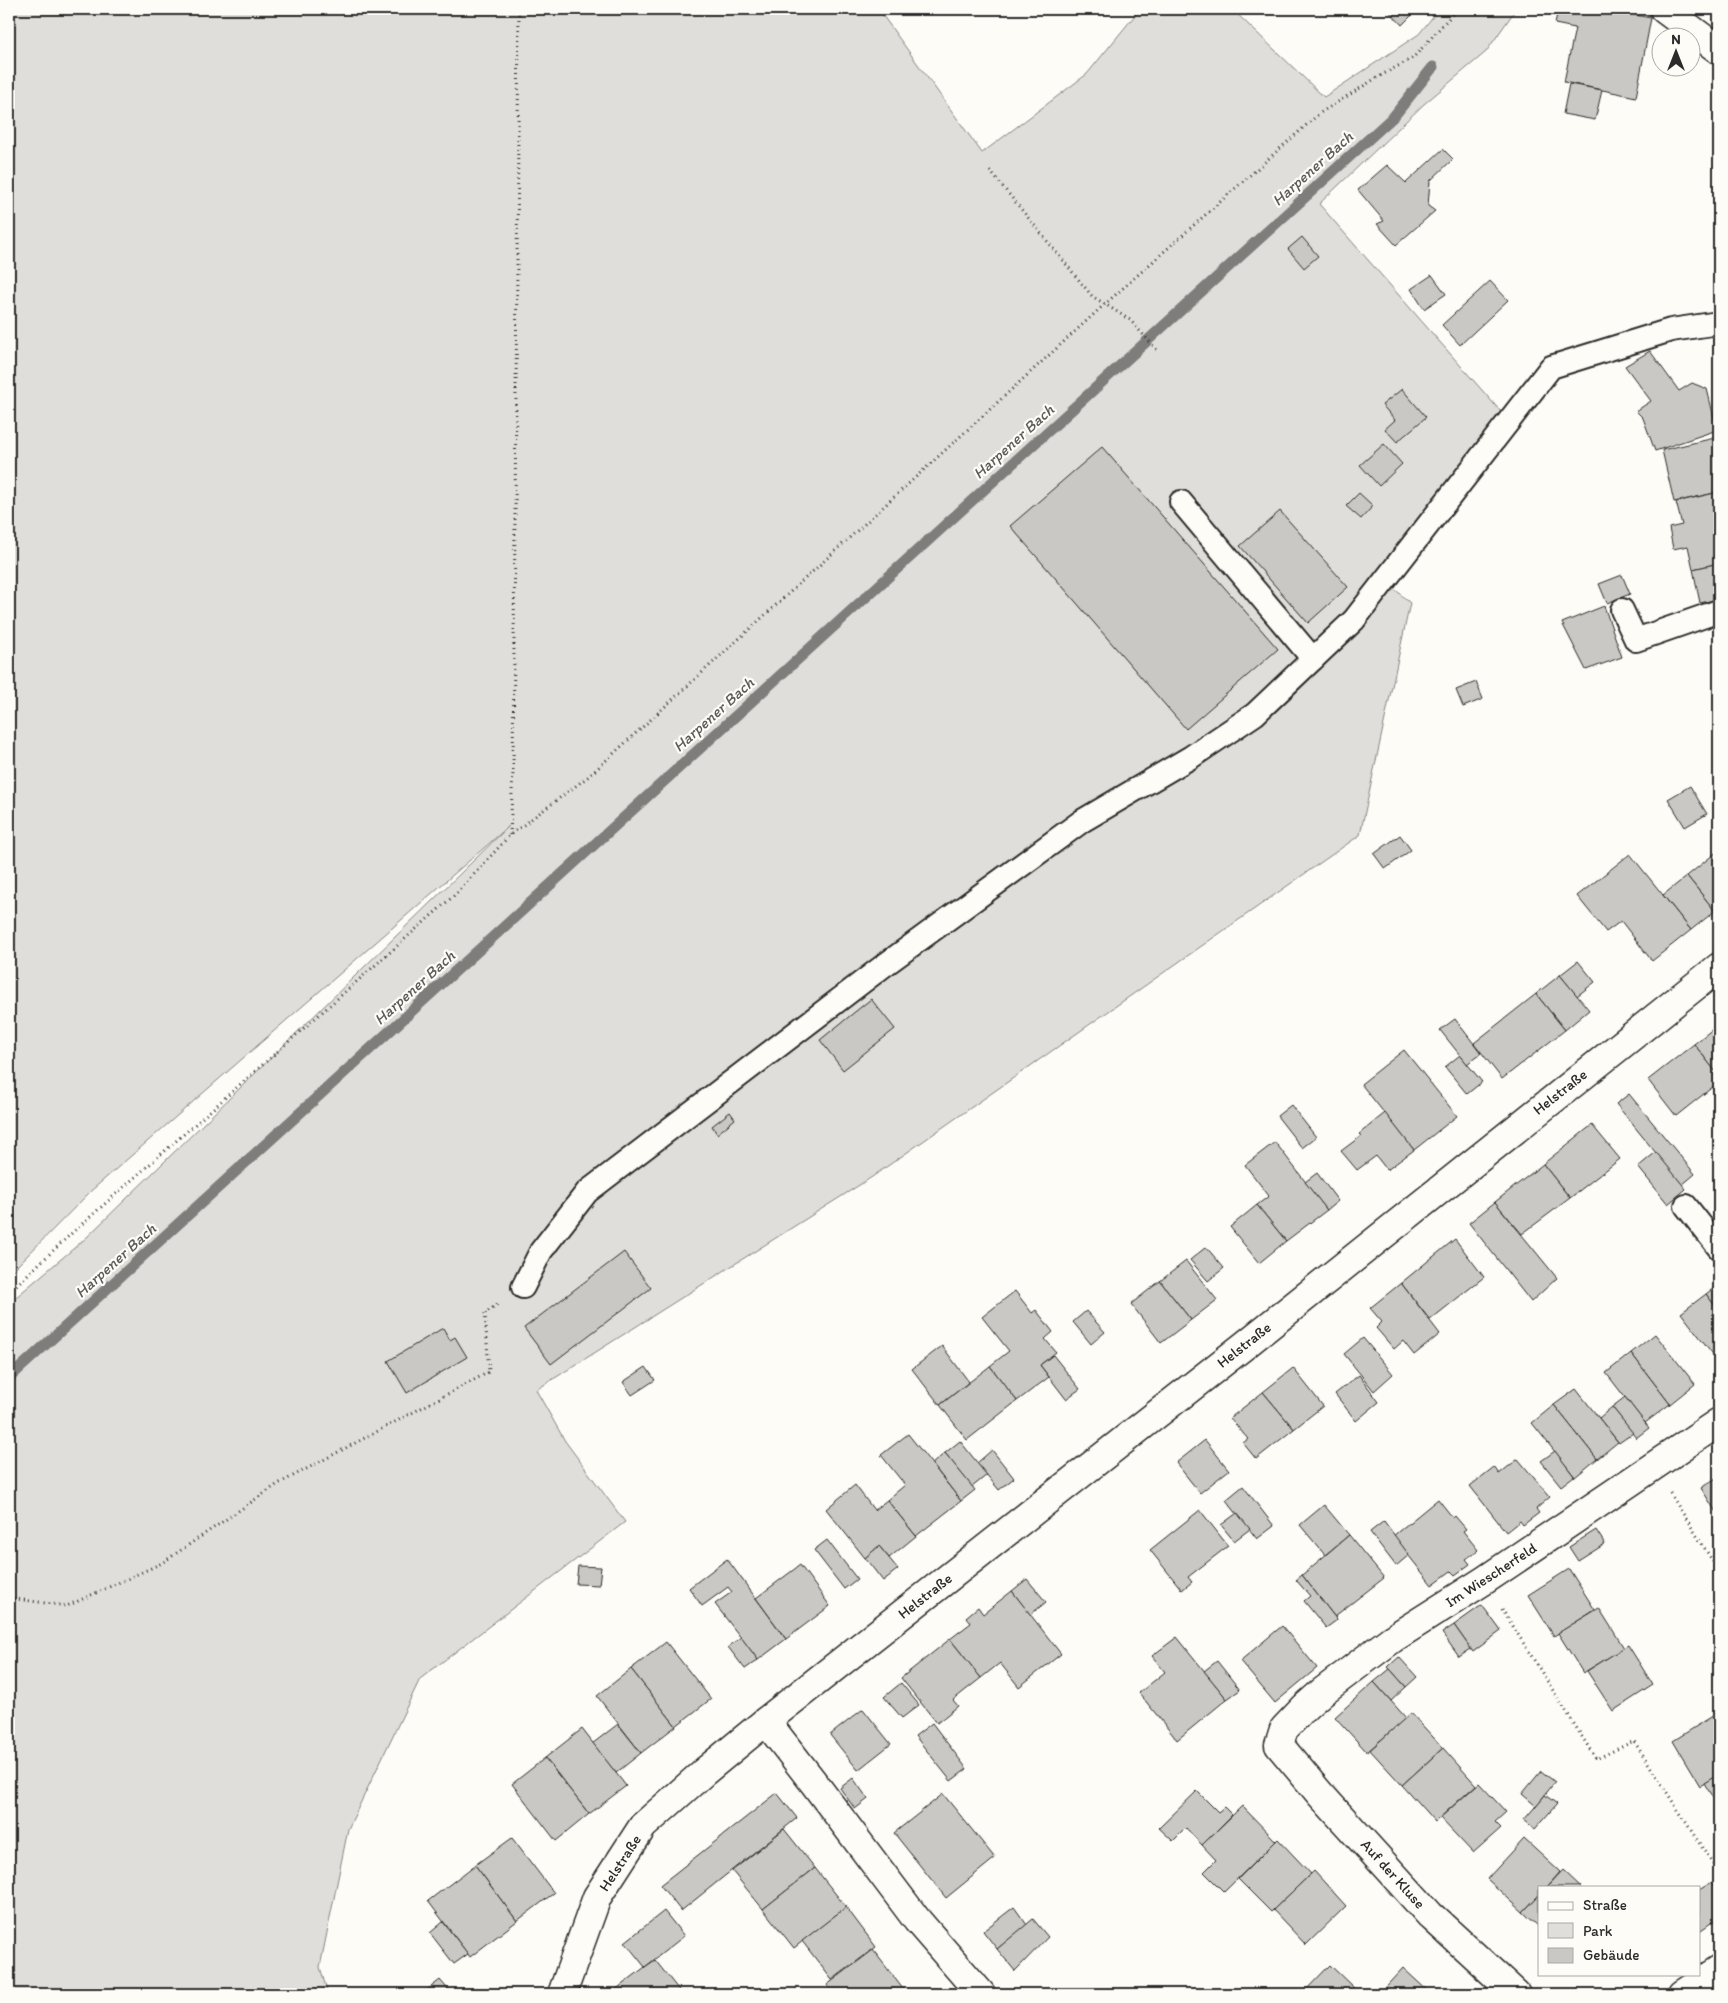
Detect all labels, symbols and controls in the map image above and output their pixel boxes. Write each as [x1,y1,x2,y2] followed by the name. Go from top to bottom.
[1650,28,1700,78] north arrow
[1671,31,1681,48] text: N
[1268,127,1357,210] water label: Harpener Bach
[969,400,1058,483] water label: Harpener Bach
[669,673,758,756] water label: Harpener Bach
[370,946,459,1029] water label: Harpener Bach
[1529,1065,1591,1119] street label: Helstraße
[71,1219,160,1302] water label: Harpener Bach
[1213,1318,1275,1372] street label: Helstraße
[1442,1539,1540,1611] street label: Im Wiescherfeld
[894,1569,956,1623] street label: Helstraße
[595,1831,645,1895] street label: Helstraße
[1357,1836,1429,1912] street label: Auf der Kluse
[1538,1886,1700,1976] legend
[1583,1896,1627,1914] text: Straße
[1583,1922,1613,1940] text: Park
[1583,1946,1640,1964] text: Gebäude

